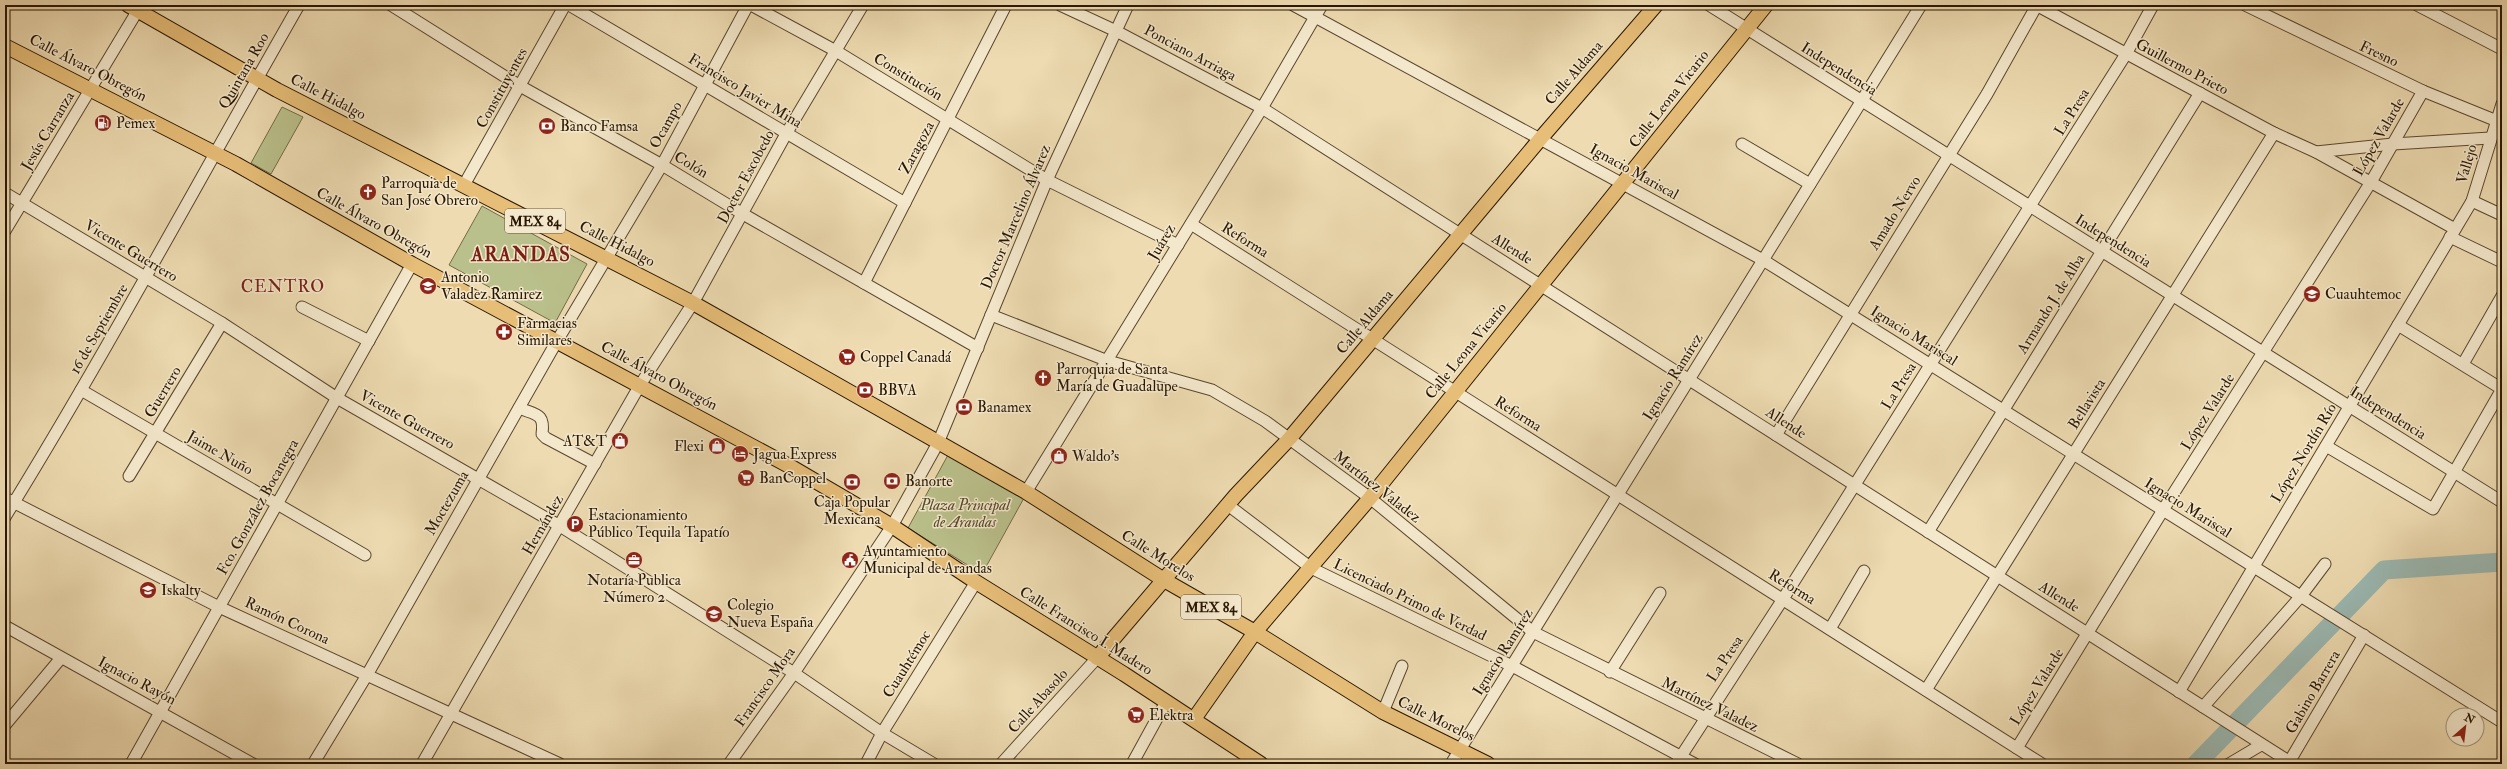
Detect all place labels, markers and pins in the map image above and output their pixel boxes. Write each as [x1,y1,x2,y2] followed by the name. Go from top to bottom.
[93,113,113,133] fuel station icon: Pemex
[116,114,156,133] place label: Pemex
[537,116,557,136] bank icon: Banco Famsa
[560,117,639,136] place label: Banco Famsa
[381,174,478,211] place label: Parroquia de San José Obrero
[358,182,378,202] church icon: Parroquia de San José Obrero
[440,268,542,304] place label: Antonio Valadez Ramirez
[418,276,438,296] school or university icon: Antonio Valadez Ramirez
[2302,284,2322,304] school or university icon: Cuauhtemoc
[2325,285,2401,304] place label: Cuauhtemoc
[517,314,577,350] place label: Farmacias Similares
[494,322,514,342] pharmacy icon: Farmacias Similares
[837,347,857,367] supermarket icon: Coppel Canadá
[860,348,952,368] place label: Coppel Canadá
[1056,360,1178,397] place label: Parroquia de Santa María de Guadalupe
[1033,368,1053,388] church icon: Parroquia de Santa María de Guadalupe
[855,380,875,400] bank icon: BBVA
[878,381,917,400] place label: BBVA
[954,397,974,417] bank icon: Banamex
[977,398,1032,417] place label: Banamex
[610,431,630,451] shop icon: AT&T
[562,432,607,451] place label: AT&T
[707,436,727,456] shop icon: Flexi
[674,437,704,456] place label: Flexi
[730,444,750,464] hotel icon: Jagua Express
[752,445,837,465] place label: Jagua Express
[1049,446,1069,466] shop icon: Waldo's
[1071,447,1119,466] place label: Waldo's
[736,468,756,488] supermarket icon: BanCoppel
[759,469,826,489] place label: BanCoppel
[882,471,902,491] bank icon: Banorte
[842,472,862,492] bank icon: Caja Popular Mexicana
[905,472,953,491] place label: Banorte
[814,493,891,529] place label: Caja Popular Mexicana
[588,506,730,543] place label: Estacionamiento Público Tequila Tapatío
[565,514,585,534] parking icon: Estacionamiento Público Tequila Tapatío
[862,542,992,579] place label: Ayuntamiento Municipal de Arandas
[624,550,644,570] office icon: Notaría Publica Número 2
[840,550,860,570] public building icon: Ayuntamiento Municipal de Arandas
[587,571,682,607] place label: Notaría Publica Número 2
[138,580,158,600] school or university icon: Iskalty
[161,581,201,600] place label: Iskalty
[727,596,814,633] place label: Colegio Nueva España
[704,604,724,624] school or university icon: Colegio Nueva España
[1126,705,1146,725] supermarket icon: Elektra
[1149,706,1194,725] place label: Elektra

